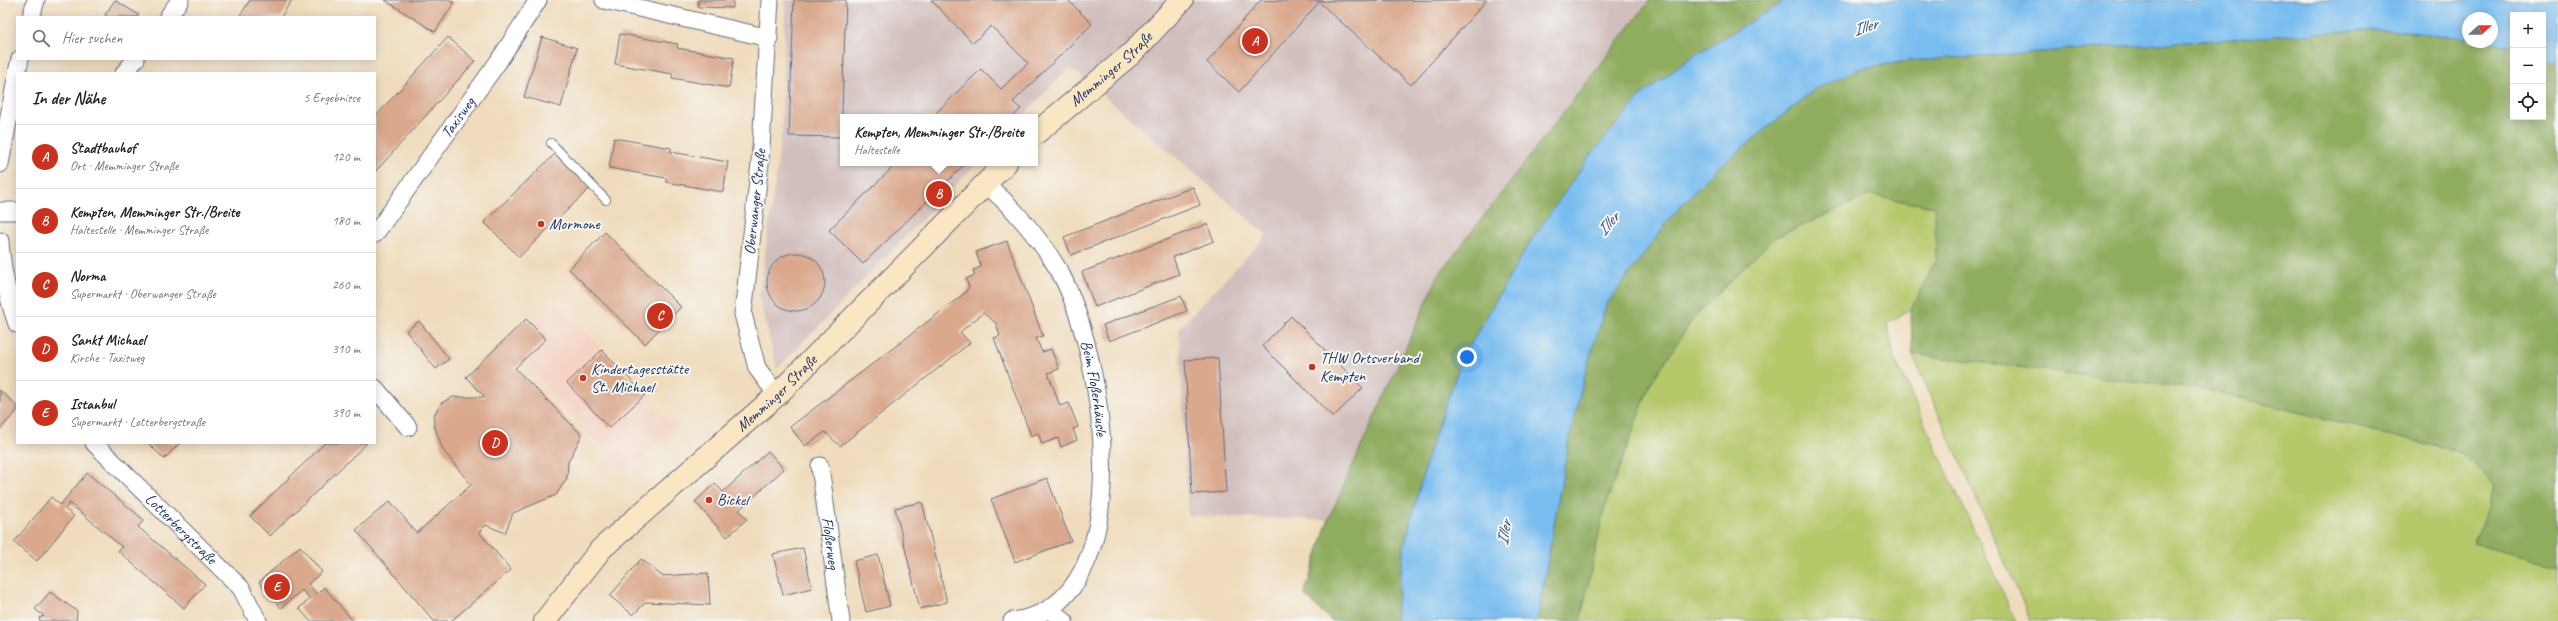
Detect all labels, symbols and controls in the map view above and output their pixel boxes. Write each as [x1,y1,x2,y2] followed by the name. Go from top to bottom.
[1850,12,1883,41] water label: Iller
[2462,12,2498,48] north arrow
[2510,12,2546,120] map controls
[2510,12,2546,48] button: +
[16,16,376,60] search box
[1066,26,1158,111] street label: Memminger Straße
[1242,26,1268,56] pin: A
[30,27,52,49] icon: search
[62,29,122,48] text: Hier suchen
[2510,48,2546,84] button: −
[2510,84,2546,120] button: locate
[32,88,105,109] text: In der Nähe
[304,90,360,106] text: 5 Ergebnisse
[437,92,480,142] street label: Taxisweg
[840,114,1038,166] popup
[854,123,1024,142] text: Kempten, Memminger Str./Breite
[70,139,136,158] text: Stadtbauhof
[854,142,900,158] text: Haltestelle
[740,146,771,256] street label: Oberwanger Straße
[42,149,48,165] text: A
[332,149,360,165] text: 120 m
[70,158,178,174] text: Ort · Memminger Straße
[926,179,952,209] pin: B
[70,203,240,222] text: Kempten, Memminger Str./Breite
[1592,206,1626,240] water label: Iller
[42,213,48,229] text: B
[332,213,360,229] text: 180 m
[549,214,602,234] place label: Mormone
[536,219,546,229] marker: Mormone
[70,222,208,238] text: Haltestelle · Memminger Straße
[70,267,105,286] text: Norma
[42,277,48,293] text: C
[332,277,360,293] text: 260 m
[70,286,216,302] text: Supermarkt · Oberwanger Straße
[647,301,673,331] pin: C
[70,331,145,350] text: Sankt Michael
[1076,338,1111,438] street label: Beim Floßerhäusle
[41,341,49,357] text: D
[332,341,360,357] text: 310 m
[1457,347,1477,367] your location
[1320,348,1422,386] place label: THW Ortsverband Kempten
[732,349,822,436] street label: Memminger Straße
[70,350,144,366] text: Kirche · Taxisweg
[591,359,690,397] place label: Kindertagesstätte St. Michael
[1307,362,1317,372] marker: THW Ortsverband Kempten
[578,373,588,383] marker: Kindertagesstätte St. Michael
[70,395,115,414] text: Istanbul
[42,405,48,421] text: E
[332,405,360,421] text: 390 m
[70,414,205,430] text: Supermarkt · Lotterbergstraße
[482,428,508,458] pin: D
[141,489,222,570] street label: Lotterbergstraße
[717,490,751,510] place label: Bickel
[704,495,714,505] marker: Bickel
[817,516,844,572] street label: Floßerweg
[1492,516,1517,547] water label: Iller
[264,572,290,602] pin: E

